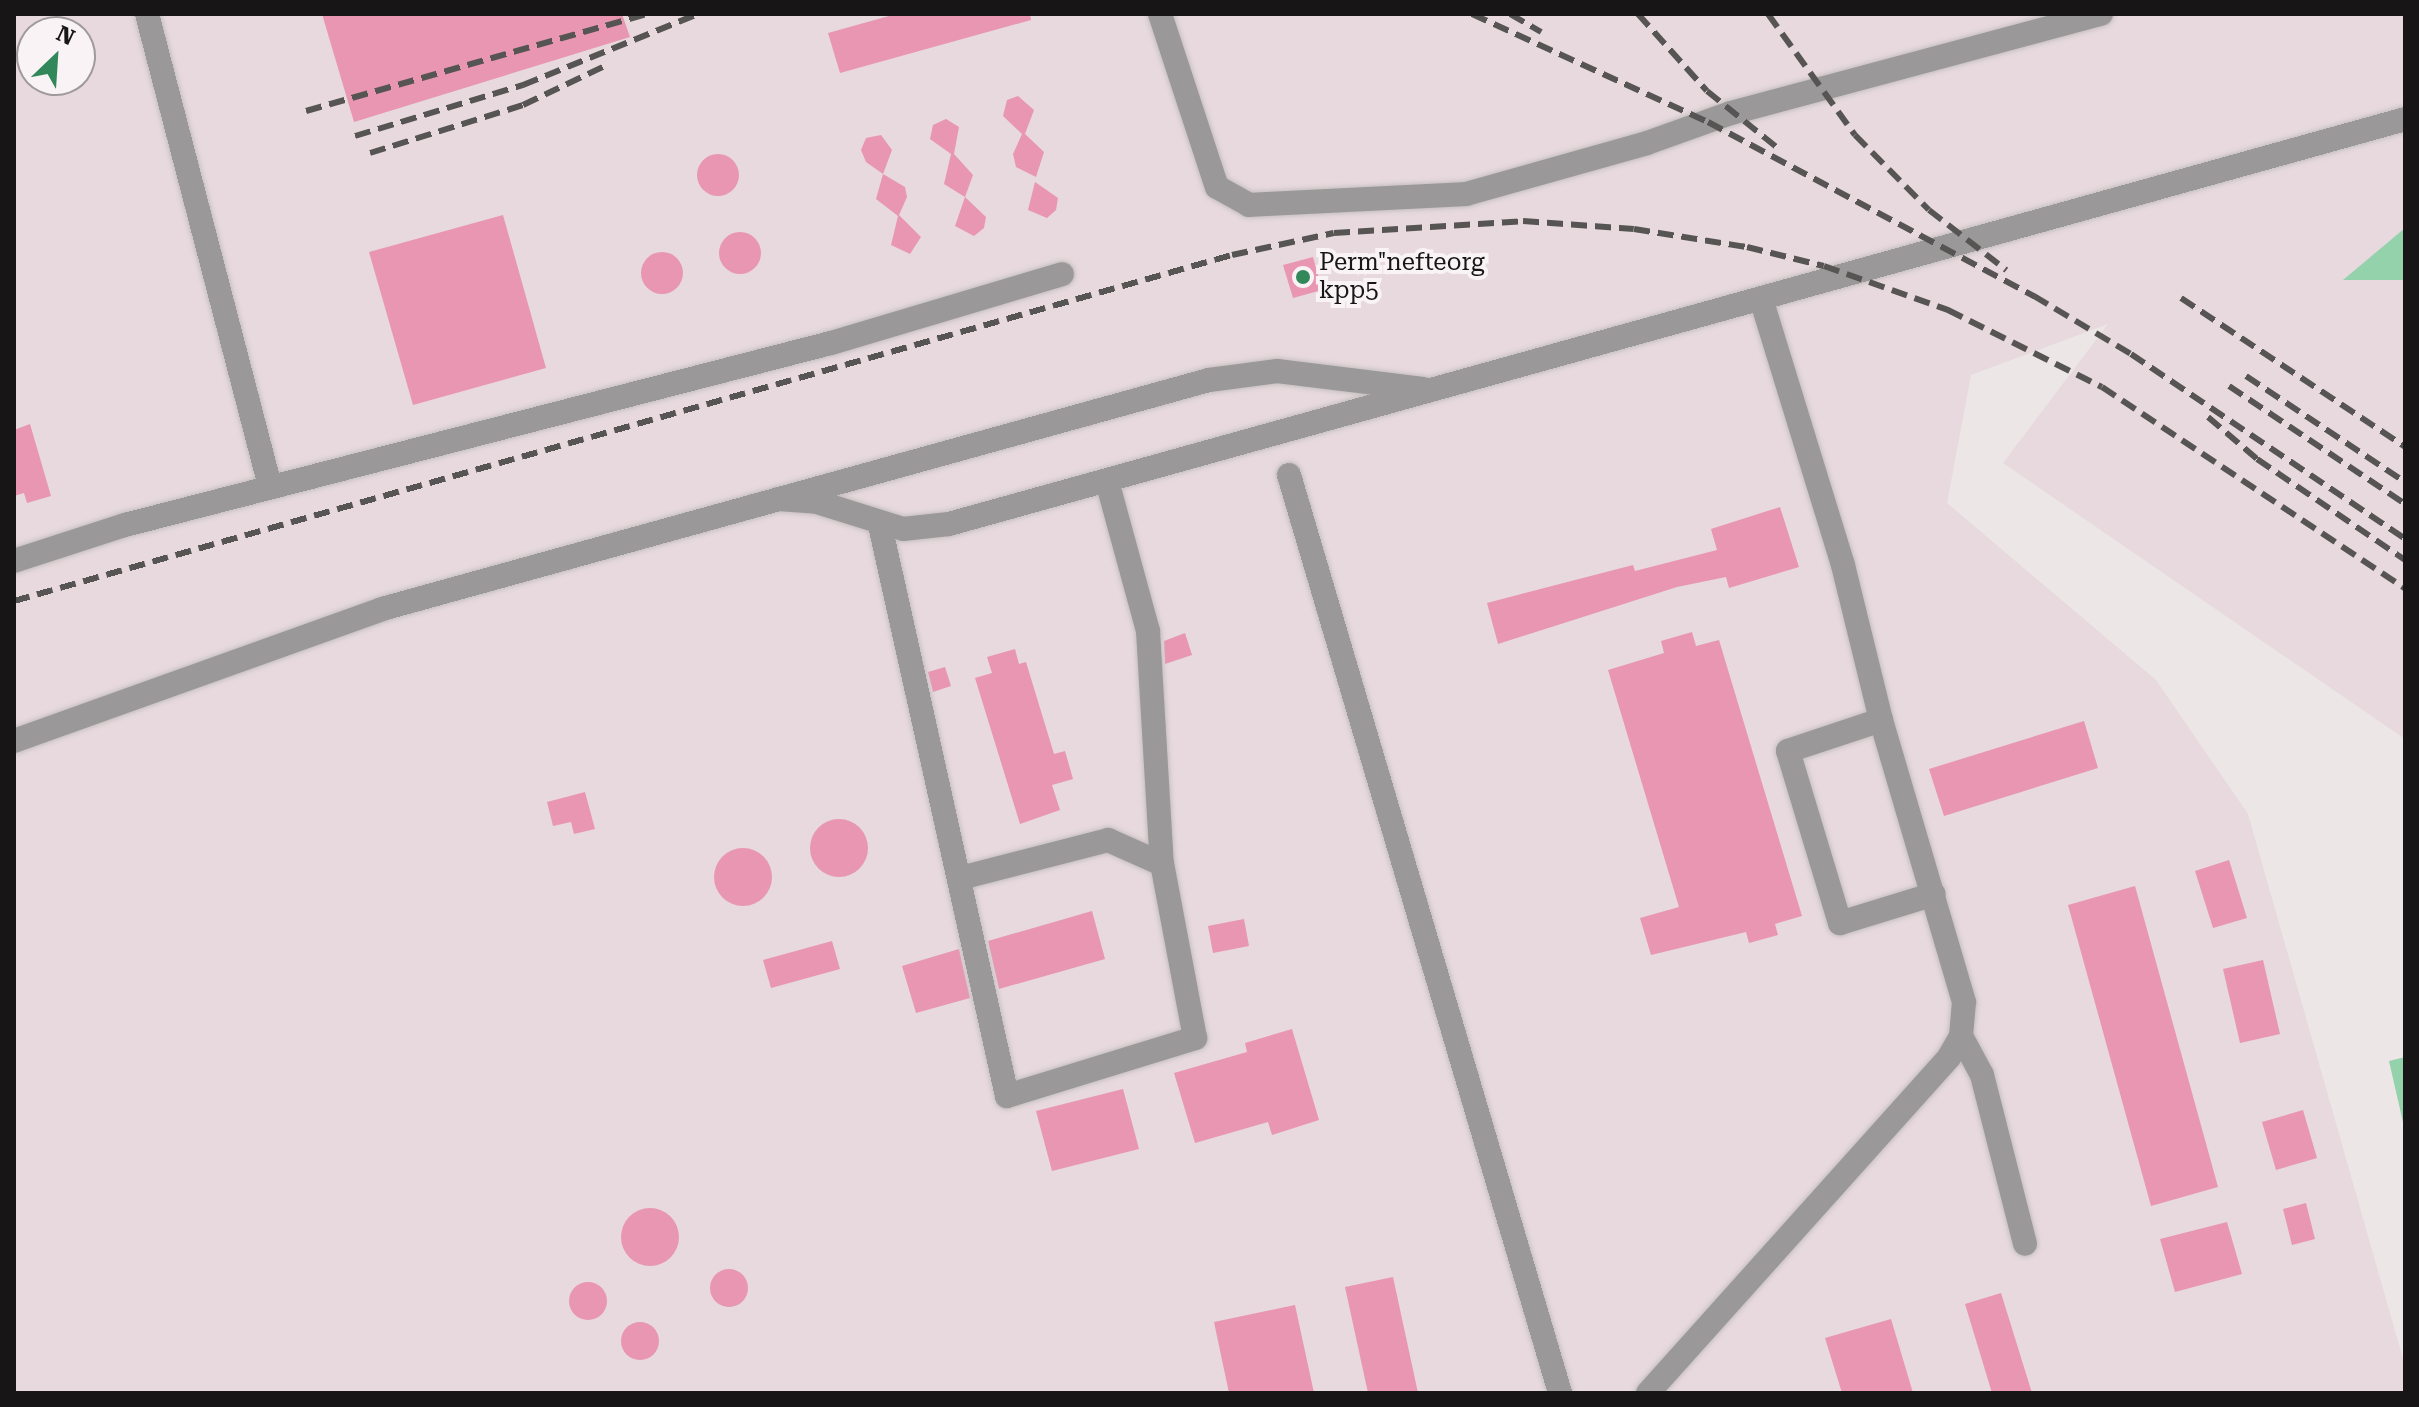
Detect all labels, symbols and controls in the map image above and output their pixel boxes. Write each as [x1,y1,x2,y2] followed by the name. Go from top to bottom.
[16,16,96,96] north arrow
[53,21,78,51] text: N
[1319,249,1485,305] place label: Perm"nefteorg kpp5
[1294,268,1312,286] marker: Perm"nefteorg kpp5

